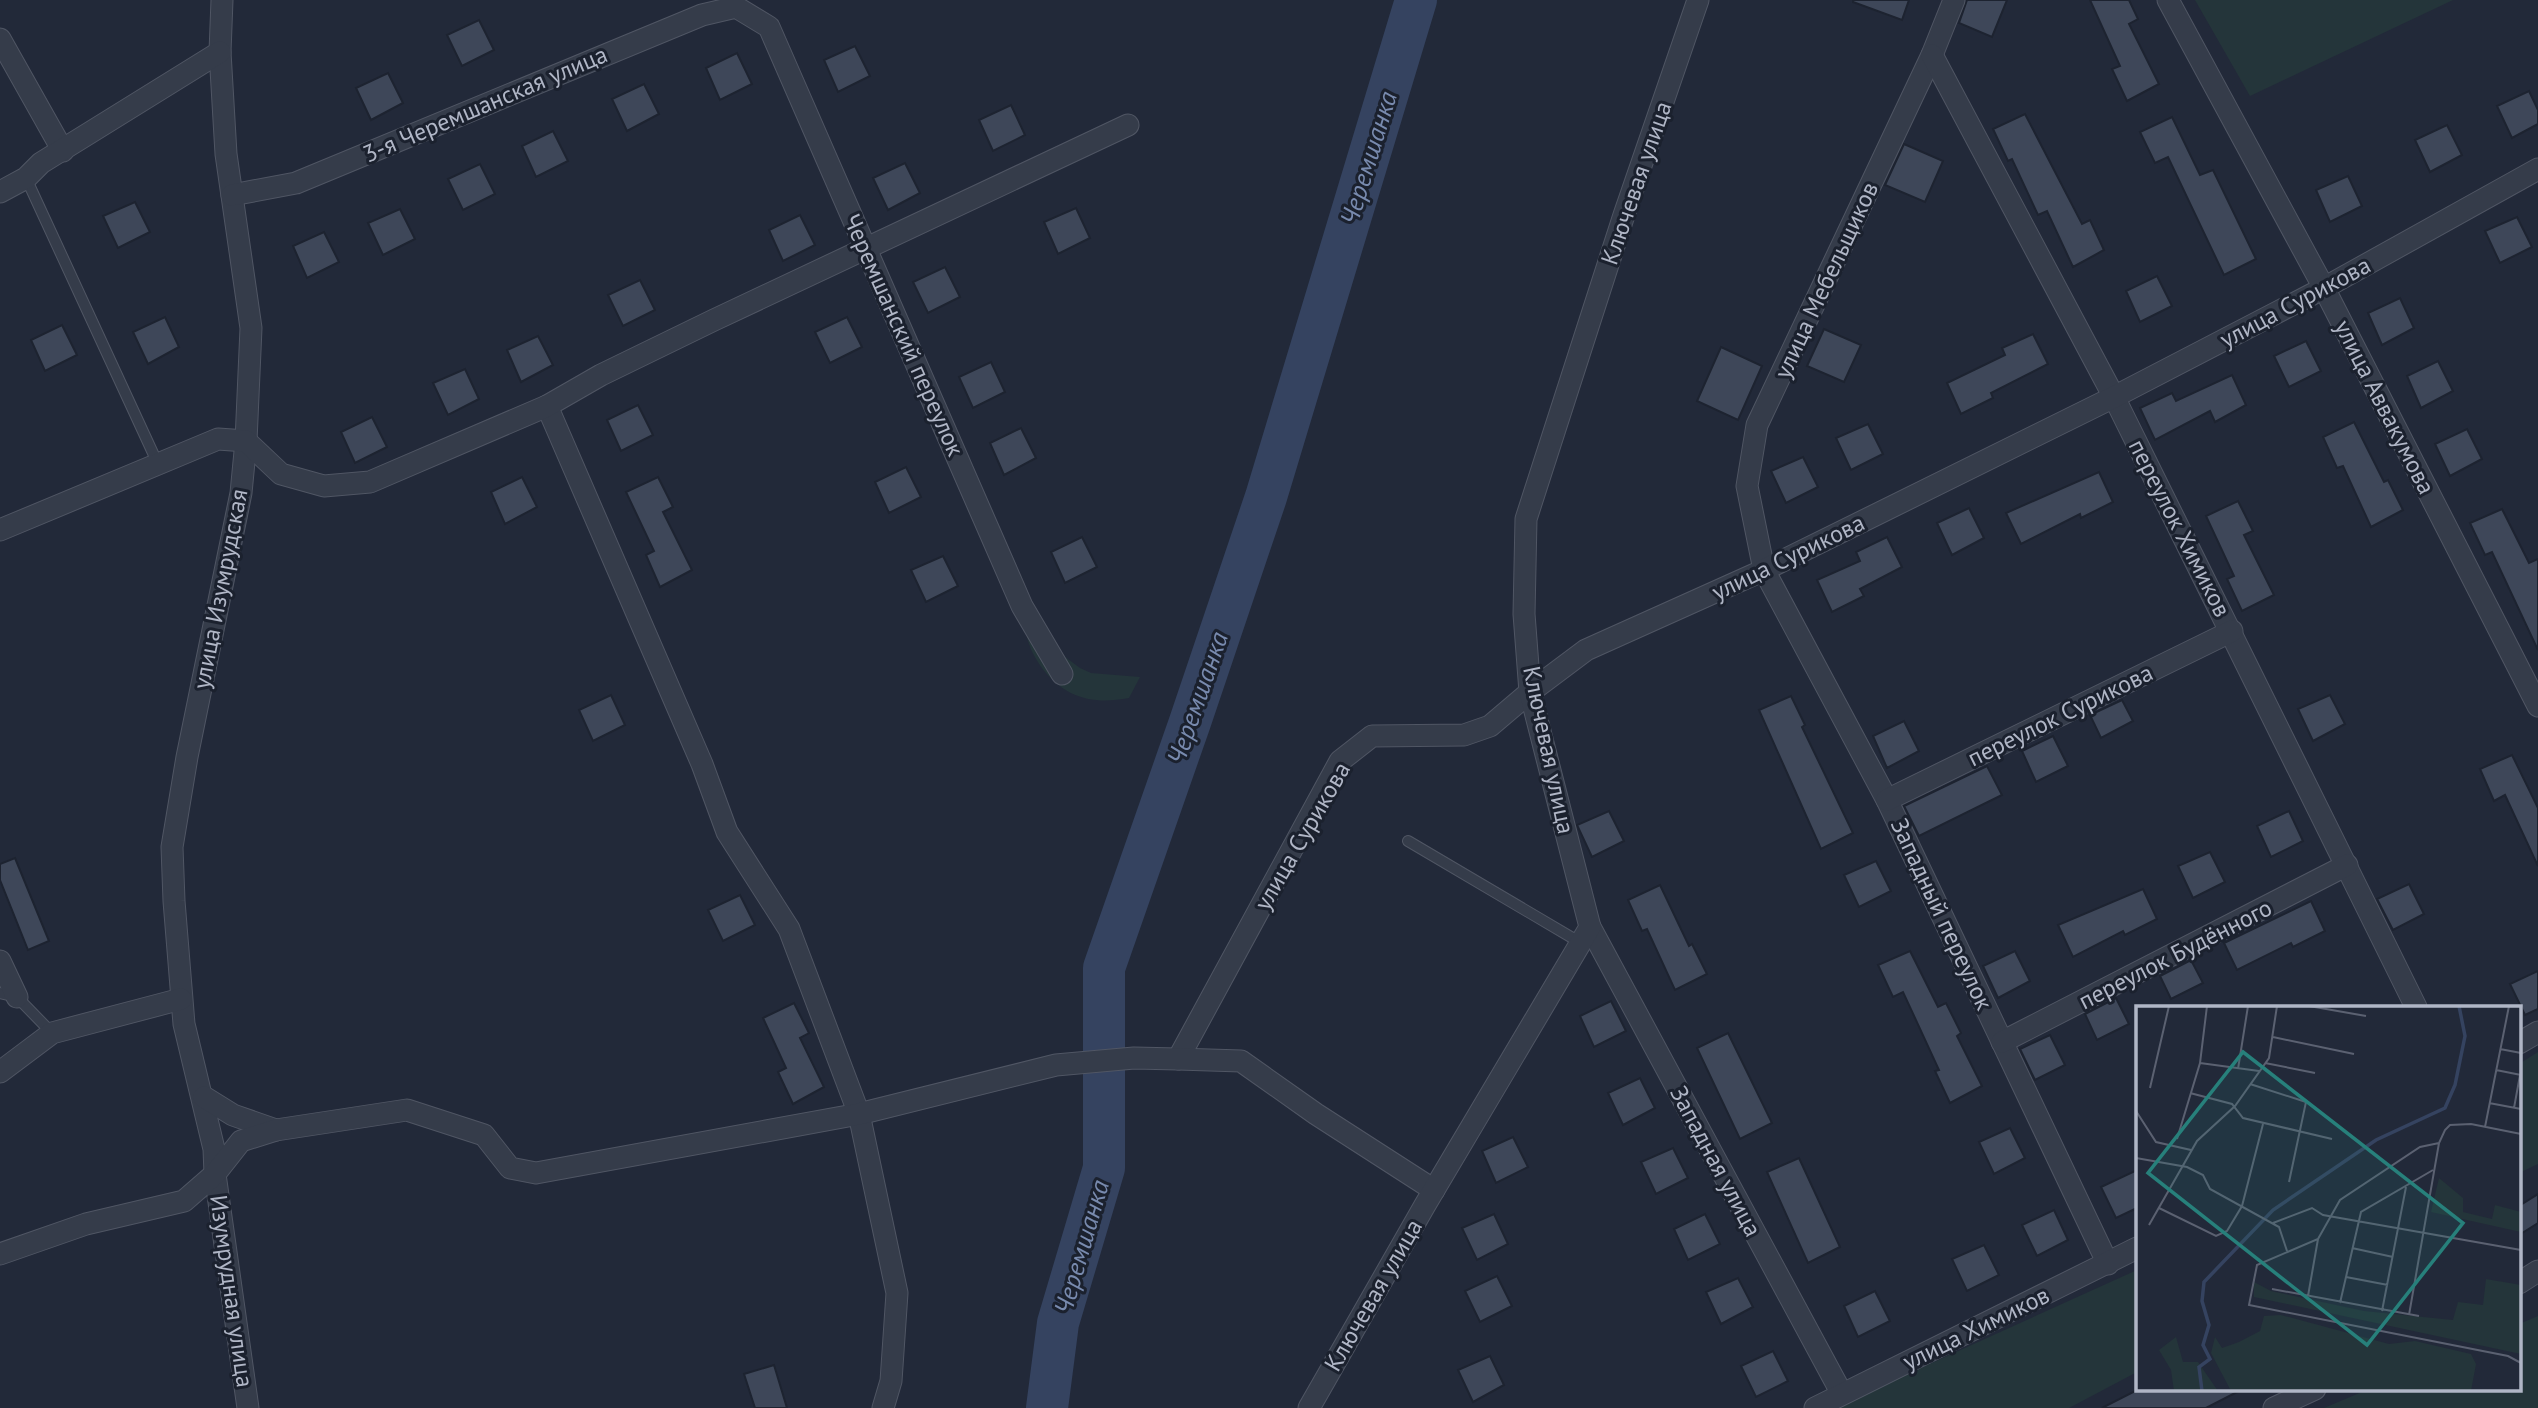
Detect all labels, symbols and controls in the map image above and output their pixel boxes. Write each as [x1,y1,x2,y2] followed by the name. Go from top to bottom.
[358,38,612,170] street label: 3-я Черемшанская улица
[1332,87,1404,229] water label: Черемшанка
[1594,97,1678,269] street label: Ключевая улица
[1767,177,1885,383] street label: улица Мебельщиков
[837,209,972,461] street label: Черемшанский переулок
[2214,249,2376,355] street label: улица Сурикова
[2328,315,2442,499] street label: улица Аввакумова
[2122,434,2238,622] street label: переулок Химиков
[185,486,255,692] street label: улица Изумрудская
[1706,507,1870,607] street label: улица Сурикова
[1159,627,1235,769] water label: Черемшанка
[1962,657,2158,773] street label: переулок Сурикова
[1516,663,1582,837] street label: Ключевая улица
[1247,756,1357,916] street label: улица Сурикова
[1884,813,2000,1015] street label: Западный переулок
[2073,892,2277,1016] street label: переулок Будённого
[2136,1006,2520,1390] inset map
[1663,1080,1769,1242] street label: Западная улица
[1046,1176,1116,1318] water label: Черемшанка
[203,1193,261,1389] street label: Изумрудная улица
[1317,1213,1429,1377] street label: Ключевая улица
[1898,1279,2054,1377] street label: улица Химиков

